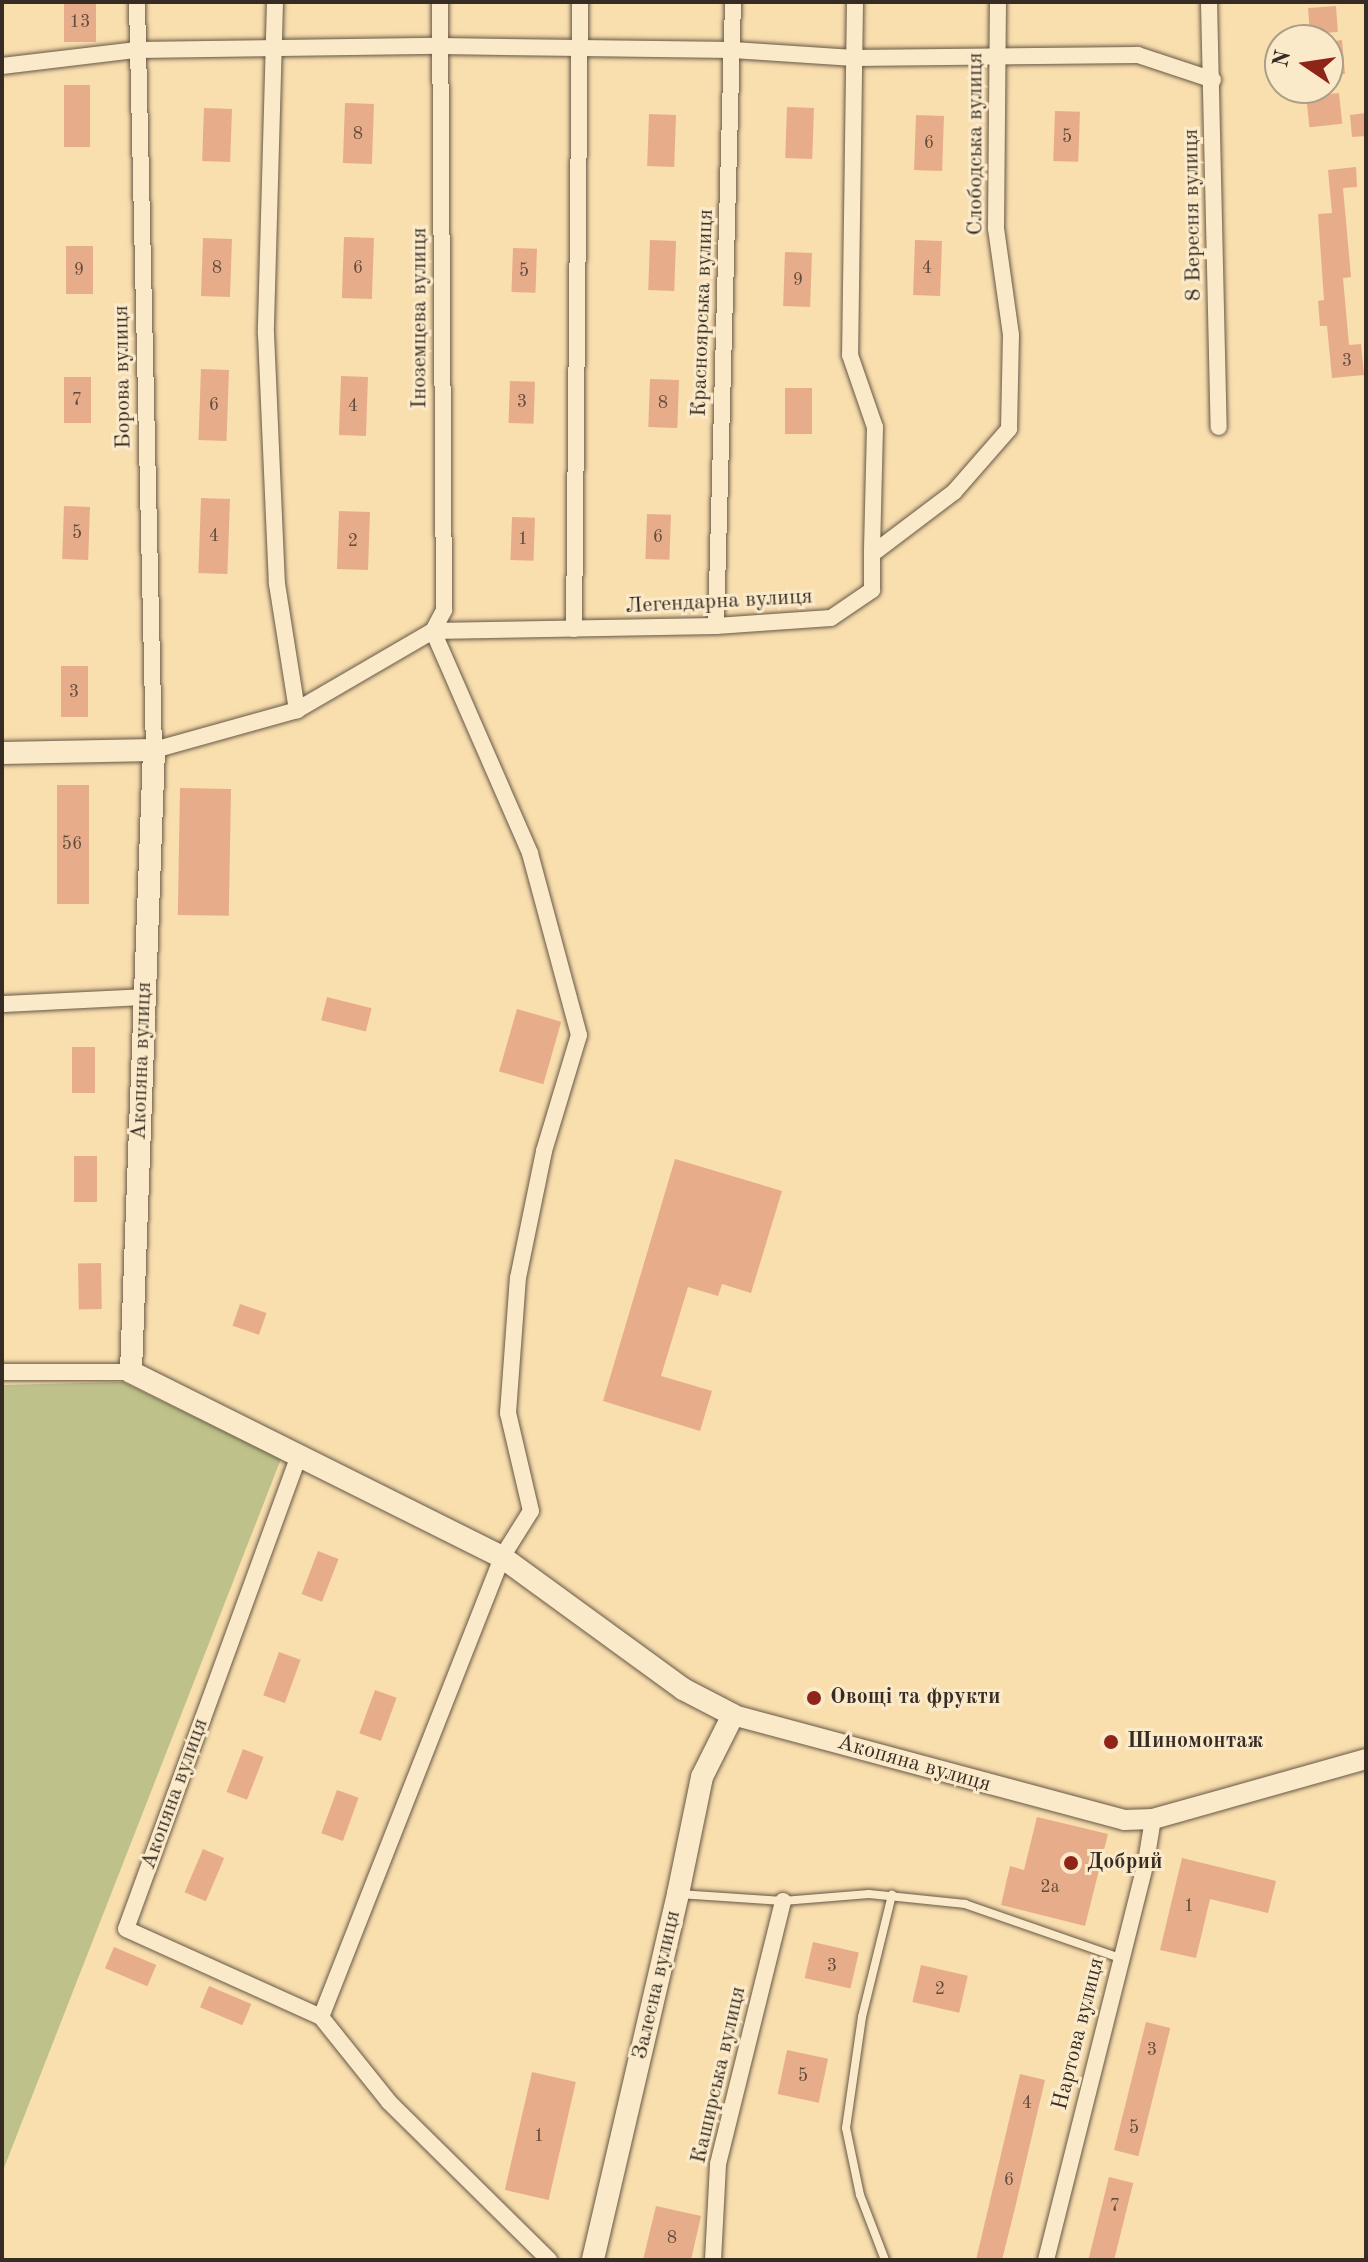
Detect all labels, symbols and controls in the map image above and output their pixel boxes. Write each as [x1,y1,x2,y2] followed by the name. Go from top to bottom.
[70,11,90,33] house number: 13
[1264,24,1344,104] north arrow
[1270,48,1295,70] text: N
[963,53,989,235] street label: Слободська вулиця
[353,123,363,145] house number: 8
[1062,126,1072,148] house number: 5
[1178,129,1208,301] street label: 8 Вересня вулиця
[924,132,934,154] house number: 6
[686,209,720,417] street label: Красноярська вулиця
[407,227,433,409] street label: Іноземцева вулиця
[212,257,222,279] house number: 8
[353,257,363,279] house number: 6
[922,257,932,279] house number: 4
[74,259,84,281] house number: 9
[519,260,529,282] house number: 5
[793,269,803,291] house number: 9
[109,305,137,449] street label: Борова вулиця
[1342,350,1352,372] house number: 3
[72,389,82,411] house number: 7
[517,391,527,413] house number: 3
[658,392,668,414] house number: 8
[209,394,219,416] house number: 6
[348,395,358,417] house number: 4
[72,522,82,544] house number: 5
[209,525,219,547] house number: 4
[653,526,663,548] house number: 6
[518,528,528,550] house number: 1
[348,530,358,552] house number: 2
[625,584,813,620] street label: Легендарна вулиця
[69,681,79,703] house number: 3
[62,833,82,855] house number: 56
[126,981,158,1141] street label: Акопяна вулиця
[830,1685,1000,1711] place label: Овощі та фрукти
[805,1689,823,1707] marker: Овощі та фрукти
[135,1715,215,1873] street label: Акопяна вулиця
[834,1729,994,1799] street label: Акопяна вулиця
[1127,1729,1263,1755] place label: Шиномонтаж
[1102,1733,1120,1751] marker: Шиномонтаж
[1087,1850,1163,1876] place label: Добрий
[1062,1854,1080,1872] marker: Добрий
[1040,1876,1060,1898] house number: 2а
[1184,1895,1194,1917] house number: 1
[627,1908,687,2062] street label: Залесна вулиця
[827,1955,837,1977] house number: 3
[1047,1955,1111,2113] street label: Нартова вулиця
[935,1978,945,2000] house number: 2
[686,1984,752,2166] street label: Каширська вулиця
[1147,2039,1157,2061] house number: 3
[798,2065,808,2087] house number: 5
[1022,2092,1032,2114] house number: 4
[1129,2117,1139,2139] house number: 5
[534,2125,544,2147] house number: 1
[1004,2169,1014,2191] house number: 6
[1110,2195,1120,2217] house number: 7
[667,2227,677,2249] house number: 8

